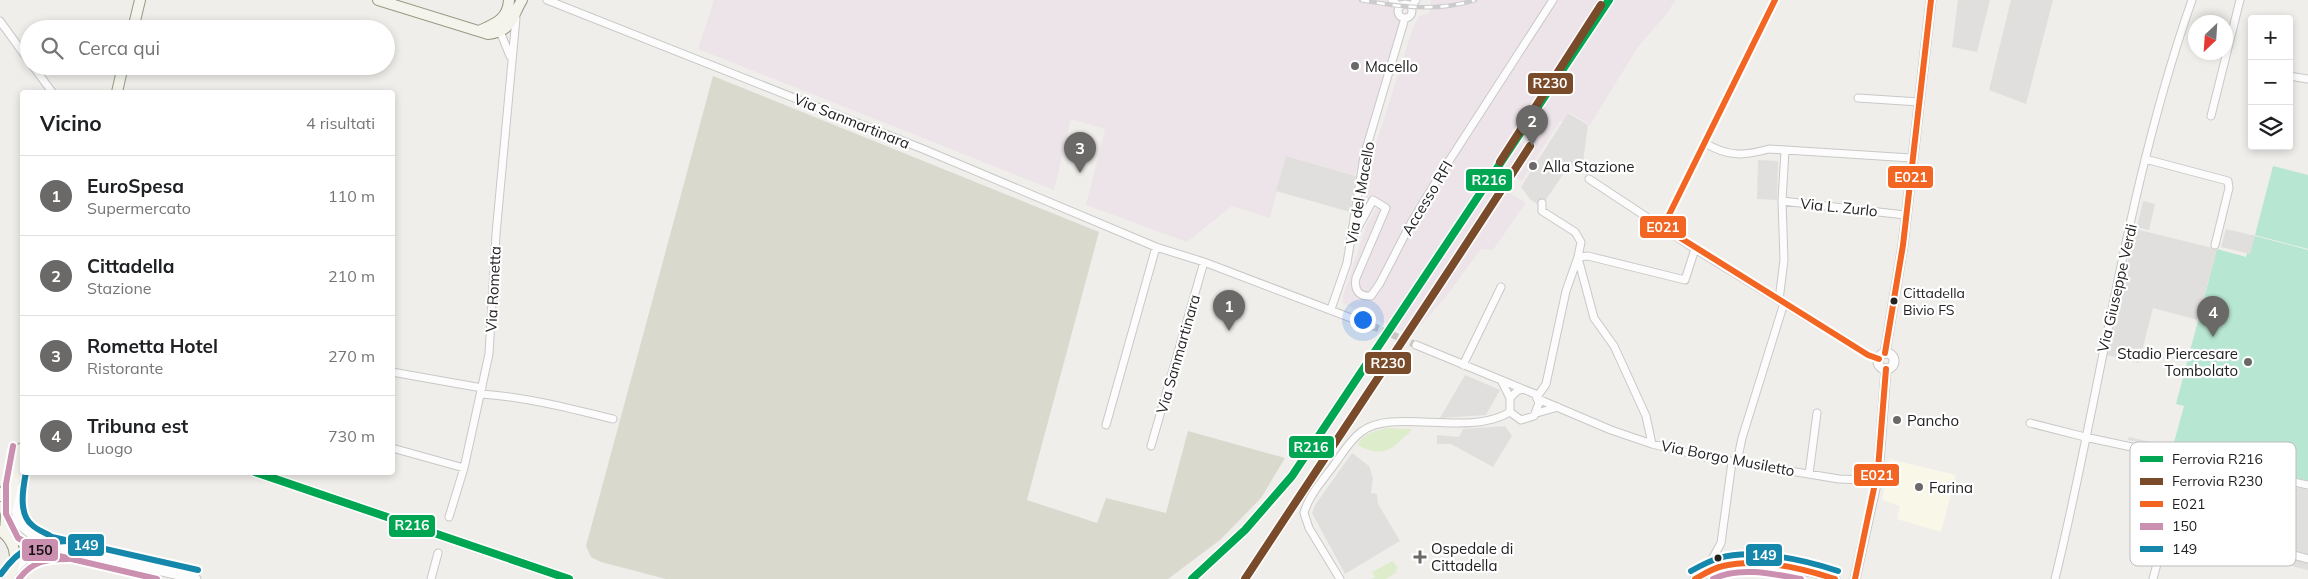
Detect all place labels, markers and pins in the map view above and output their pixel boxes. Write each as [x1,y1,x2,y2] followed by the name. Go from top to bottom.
[1365,57,1418,76] place label: Macello
[1349,60,1361,72] marker: Macello
[1516,105,1548,146] pin: 2
[1064,132,1096,173] pin: 3
[1543,157,1635,176] place label: Alla Stazione
[1527,160,1539,172] marker: Alla Stazione
[1903,284,1965,319] place label: Cittadella Bivio FS
[1213,290,1245,331] pin: 1
[1889,296,1899,306] marker: Cittadella Bivio FS
[2197,296,2229,337] pin: 4
[2117,344,2238,380] place label: Stadio Piercesare Tombolato
[2242,356,2254,368] marker: Stadio Piercesare Tombolato
[1907,411,1959,430] place label: Pancho
[1891,414,1903,426] marker: Pancho
[1929,478,1973,497] place label: Farina
[1913,481,1925,493] marker: Farina
[1431,539,1513,575] place label: Ospedale di Cittadella
[1413,550,1427,564] marker: Ospedale di Cittadella
[1713,553,1723,563] unlabelled marker

